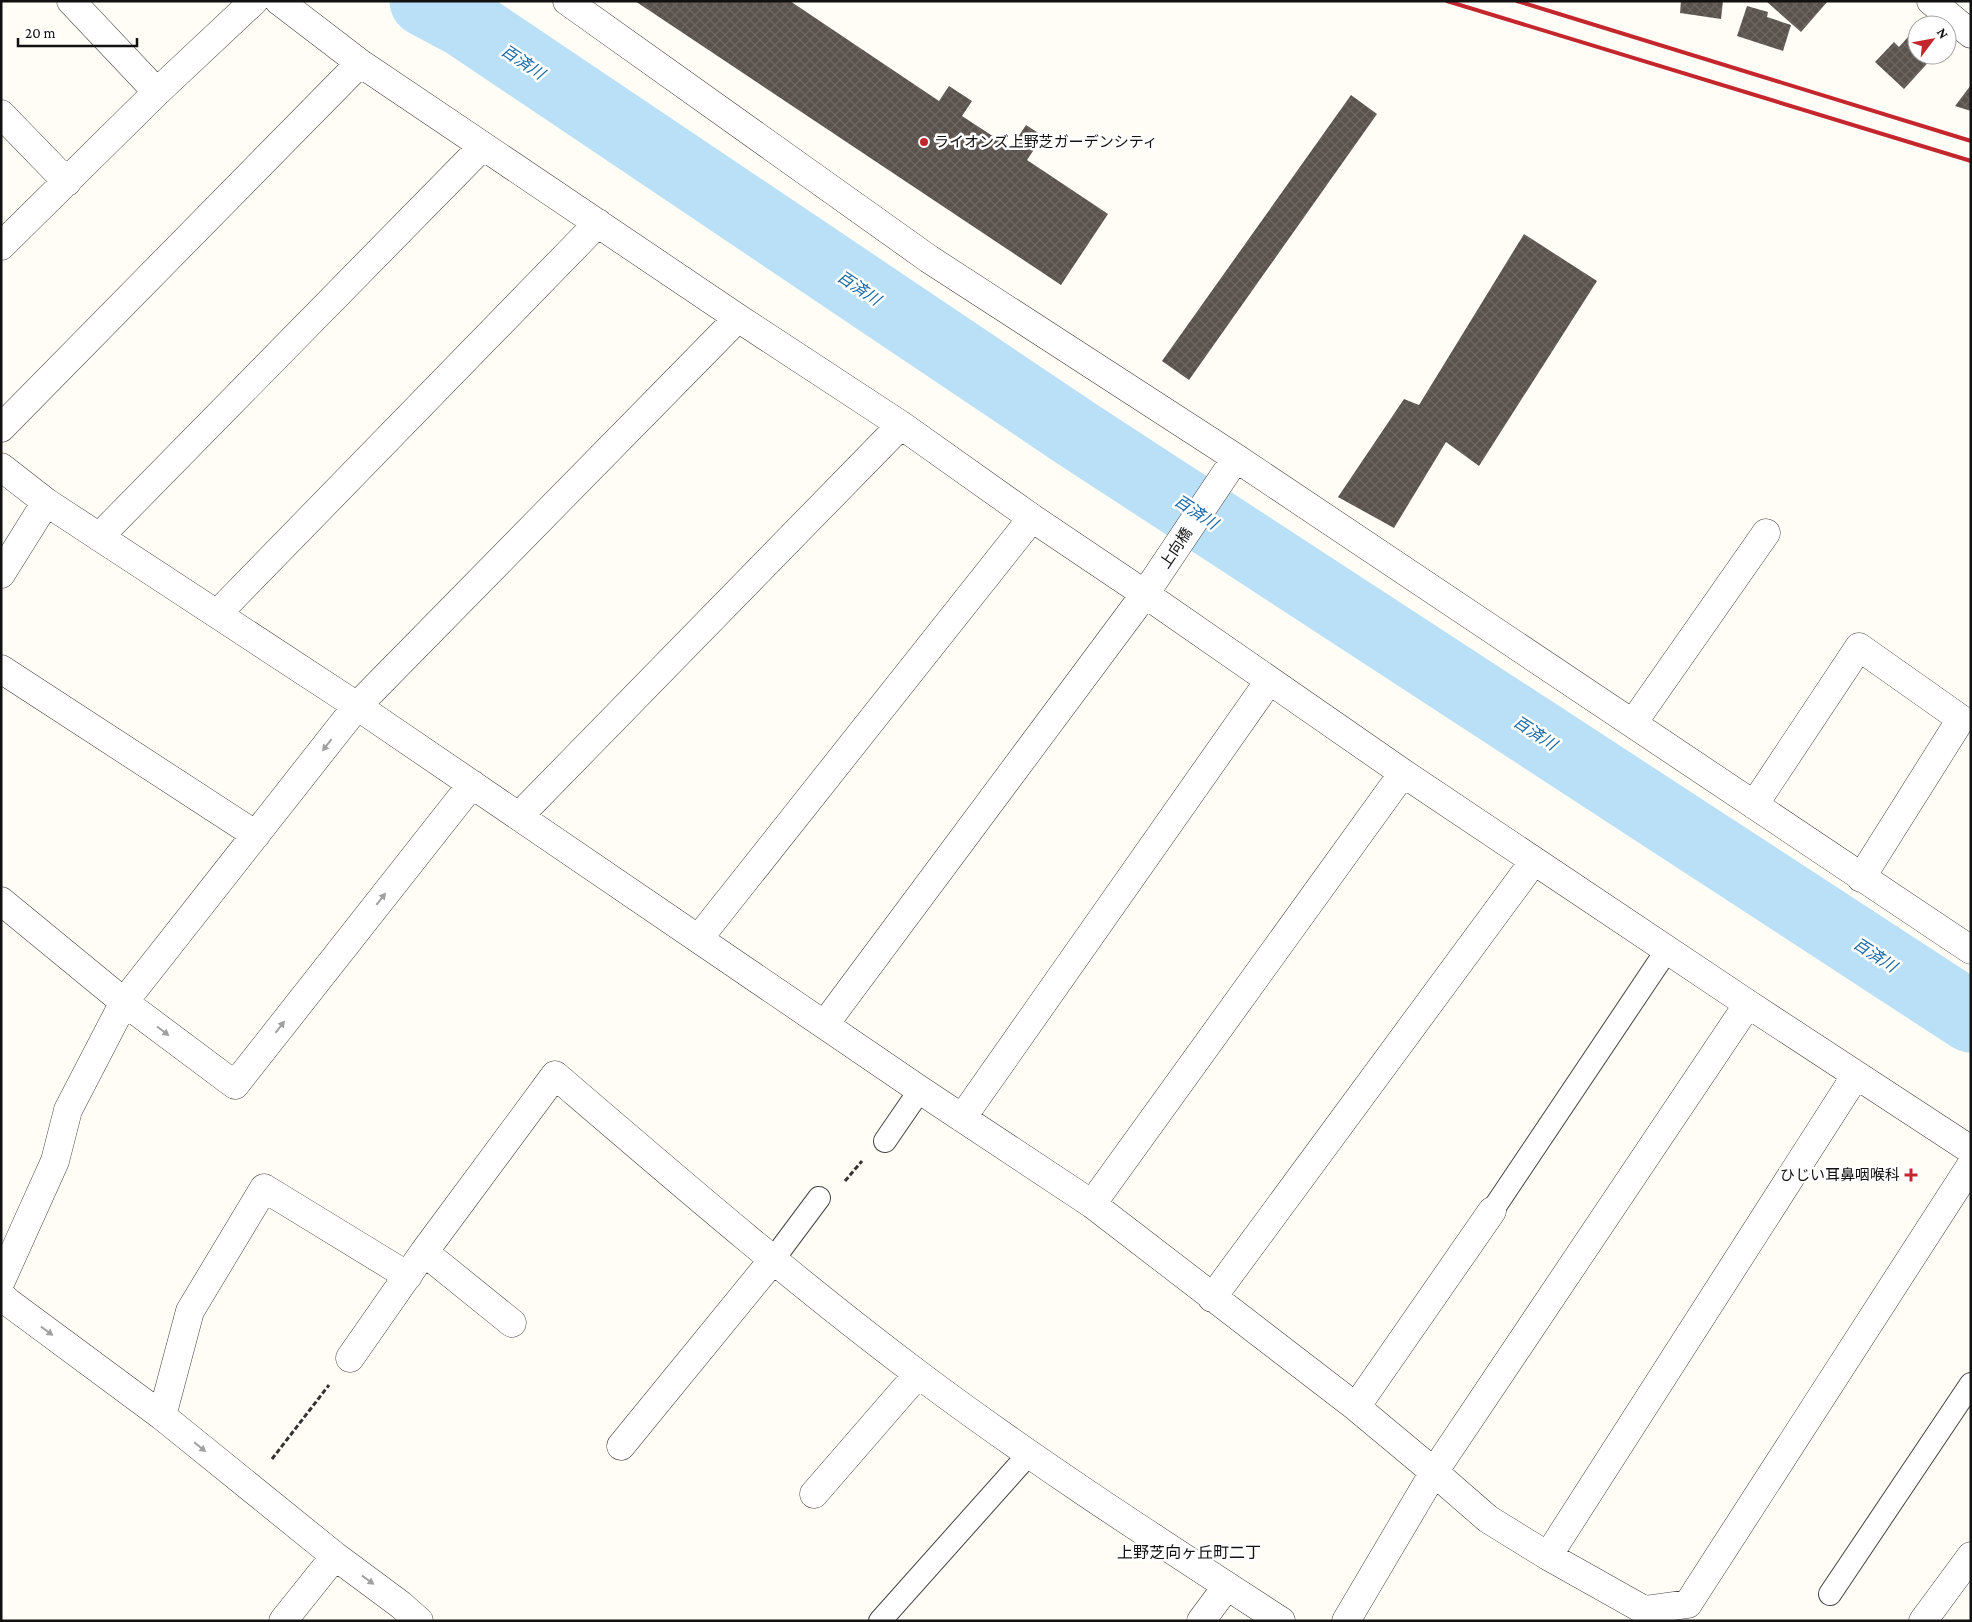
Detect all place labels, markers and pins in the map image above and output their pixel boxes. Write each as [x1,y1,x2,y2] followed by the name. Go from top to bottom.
[934,134,1158,150] place label: ライオンズ上野芝ガーデンシティ
[918,136,930,148] marker: ライオンズ上野芝ガーデンシティ
[1780,1167,1900,1183] place label: ひじい耳鼻咽喉科
[1904,1168,1918,1182] marker: ひじい耳鼻咽喉科

